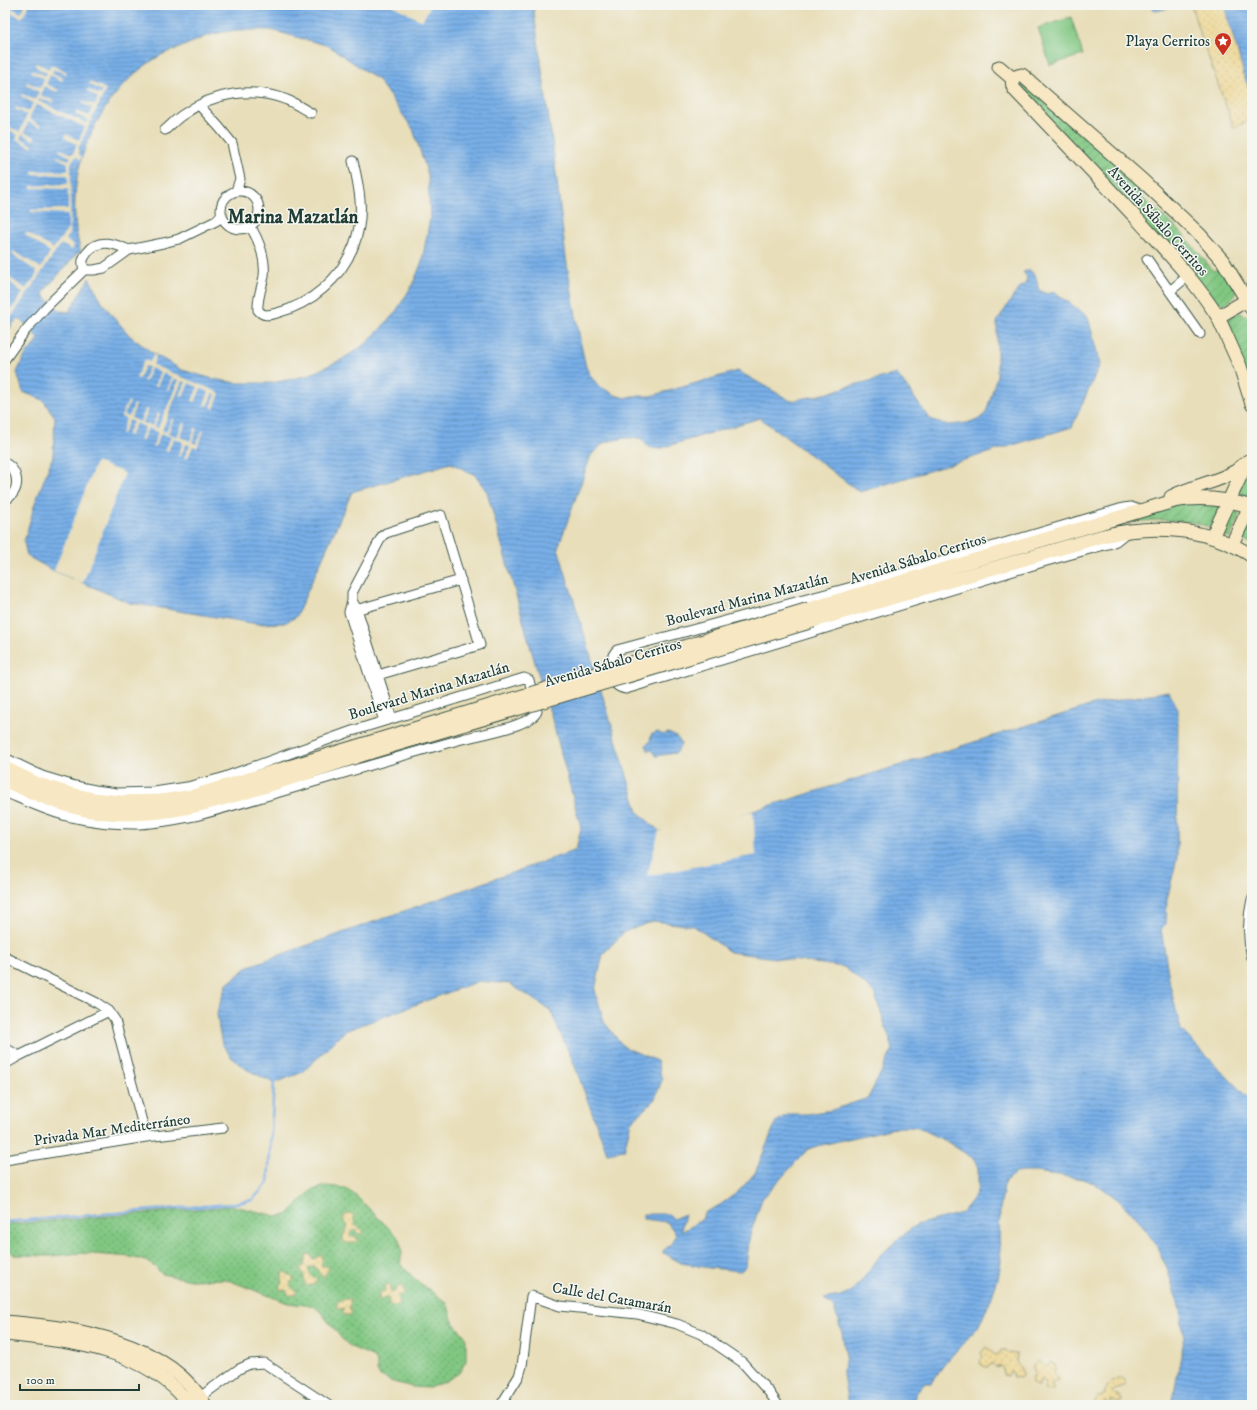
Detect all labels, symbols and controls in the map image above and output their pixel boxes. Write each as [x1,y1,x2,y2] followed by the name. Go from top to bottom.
[1213,31,1233,56] place icon: Playa Cerritos
[1126,32,1210,51] place label: Playa Cerritos
[1104,162,1212,280] street label: Avenida Sábalo Cerritos
[227,206,360,229] district label: Marina Mazatlán
[847,529,989,589] street label: Avenida Sábalo Cerritos
[664,569,830,631] street label: Boulevard Marina Mazatlán
[542,634,684,692] street label: Avenida Sábalo Cerritos
[346,657,512,725] street label: Boulevard Marina Mazatlán
[32,1110,192,1150] street label: Privada Mar Mediterráneo
[551,1278,673,1318] street label: Calle del Catamarán
[20,1366,139,1392] scale bar
[26,1373,55,1388] text: 100 m

